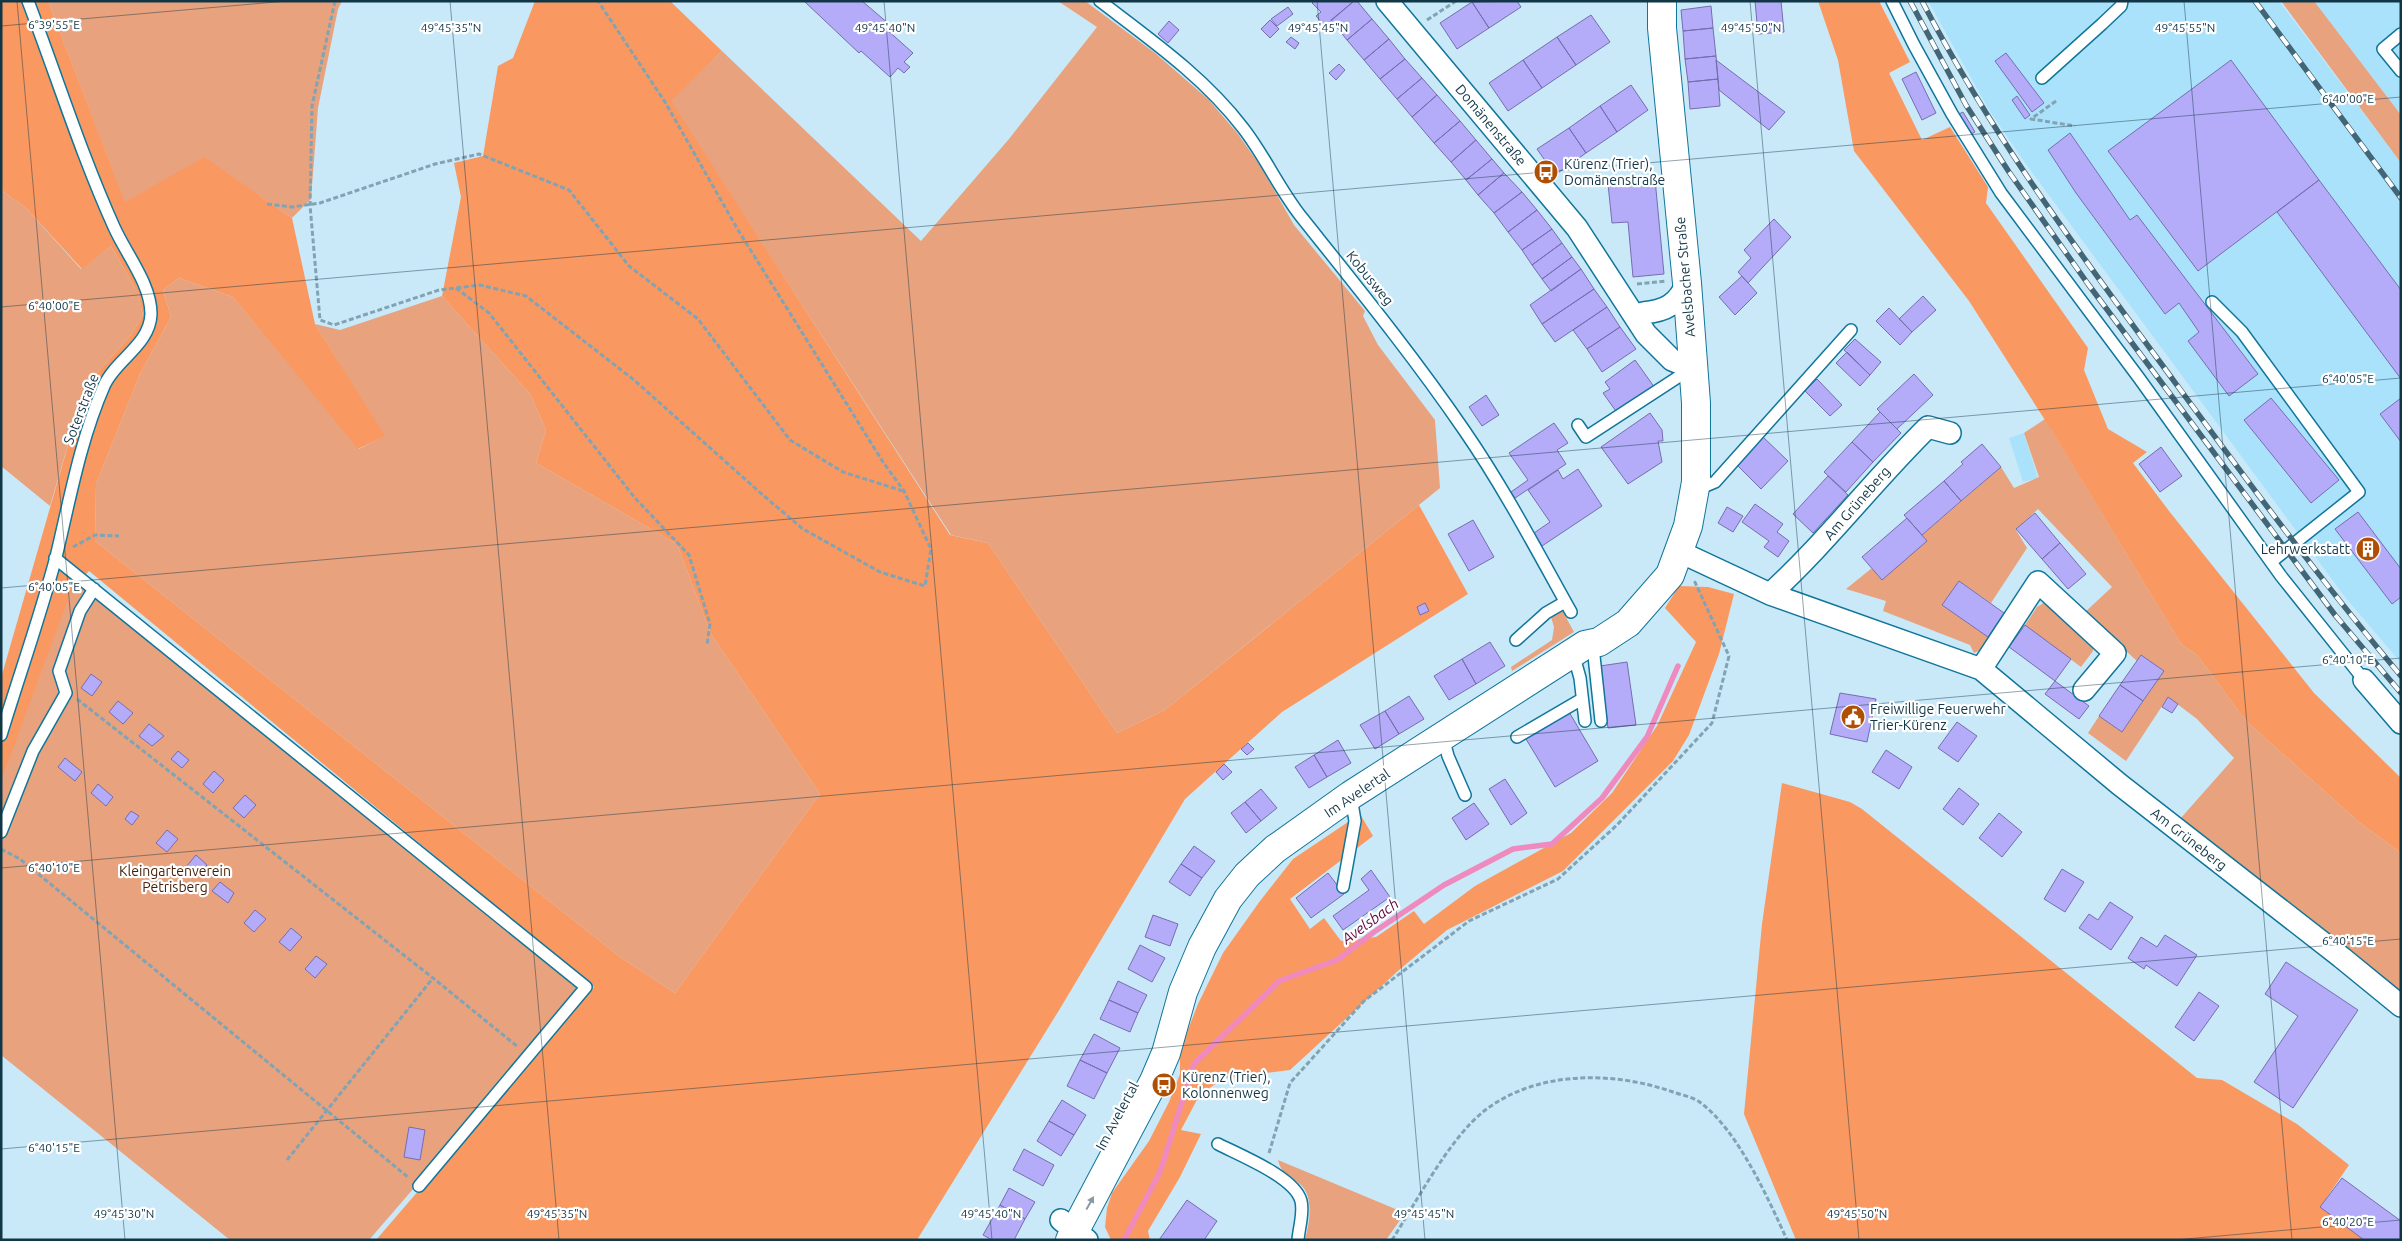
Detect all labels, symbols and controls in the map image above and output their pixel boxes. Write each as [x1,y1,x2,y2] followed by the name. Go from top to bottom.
[28,18,80,31] text: 6°39'55"E
[421,21,481,34] text: 49°45'35"N
[855,21,915,34] text: 49°45'40"N
[1288,21,1348,34] text: 49°45'45"N
[1721,21,1781,34] text: 49°45'50"N
[2155,21,2215,34] text: 49°45'55"N
[1452,81,1530,169] street label: Domänenstraße
[2322,92,2374,105] text: 6°40'00"E
[1564,156,1665,188] place label: Kürenz (Trier), Domänenstraße
[1533,159,1559,185] bus stop icon: Kürenz (Trier), Domänenstraße
[1672,216,1698,338] street label: Avelsbacher Straße
[1343,248,1397,308] street label: Kobusweg
[28,299,80,312] text: 6°40'00"E
[60,371,102,447] street label: Soterstraße
[2322,372,2374,385] text: 6°40'05"E
[1821,463,1893,543] street label: Am Grüneberg
[2355,536,2381,562] building icon: Lehrwerkstatt
[2261,541,2350,557] place label: Lehrwerkstatt
[28,580,80,593] text: 6°40'05"E
[2322,653,2374,666] text: 6°40'10"E
[1870,701,2006,733] place label: Freiwillige Feuerwehr Trier-Kürenz
[1840,704,1866,730] public building icon: Freiwillige Feuerwehr Trier-Kürenz
[1321,765,1393,821] street label: Im Avelertal
[2148,804,2230,874] street label: Am Grüneberg
[28,861,80,874] text: 6°40'10"E
[119,863,231,895] park label: Kleingartenverein Petrisberg
[1338,895,1402,948] water label: Avelsbach
[2322,934,2374,947] text: 6°40'15"E
[1182,1069,1271,1101] place label: Kürenz (Trier), Kolonnenweg
[1151,1072,1177,1098] bus stop icon: Kürenz (Trier), Kolonnenweg
[1092,1079,1142,1153] street label: Im Avelertal
[28,1141,80,1154] text: 6°40'15"E
[1086,1196,1094,1211] one-way arrow
[94,1207,154,1220] text: 49°45'30"N
[527,1207,587,1220] text: 49°45'35"N
[961,1207,1021,1220] text: 49°45'40"N
[1394,1207,1454,1220] text: 49°45'45"N
[1827,1207,1887,1220] text: 49°45'50"N
[2322,1215,2374,1228] text: 6°40'20"E

